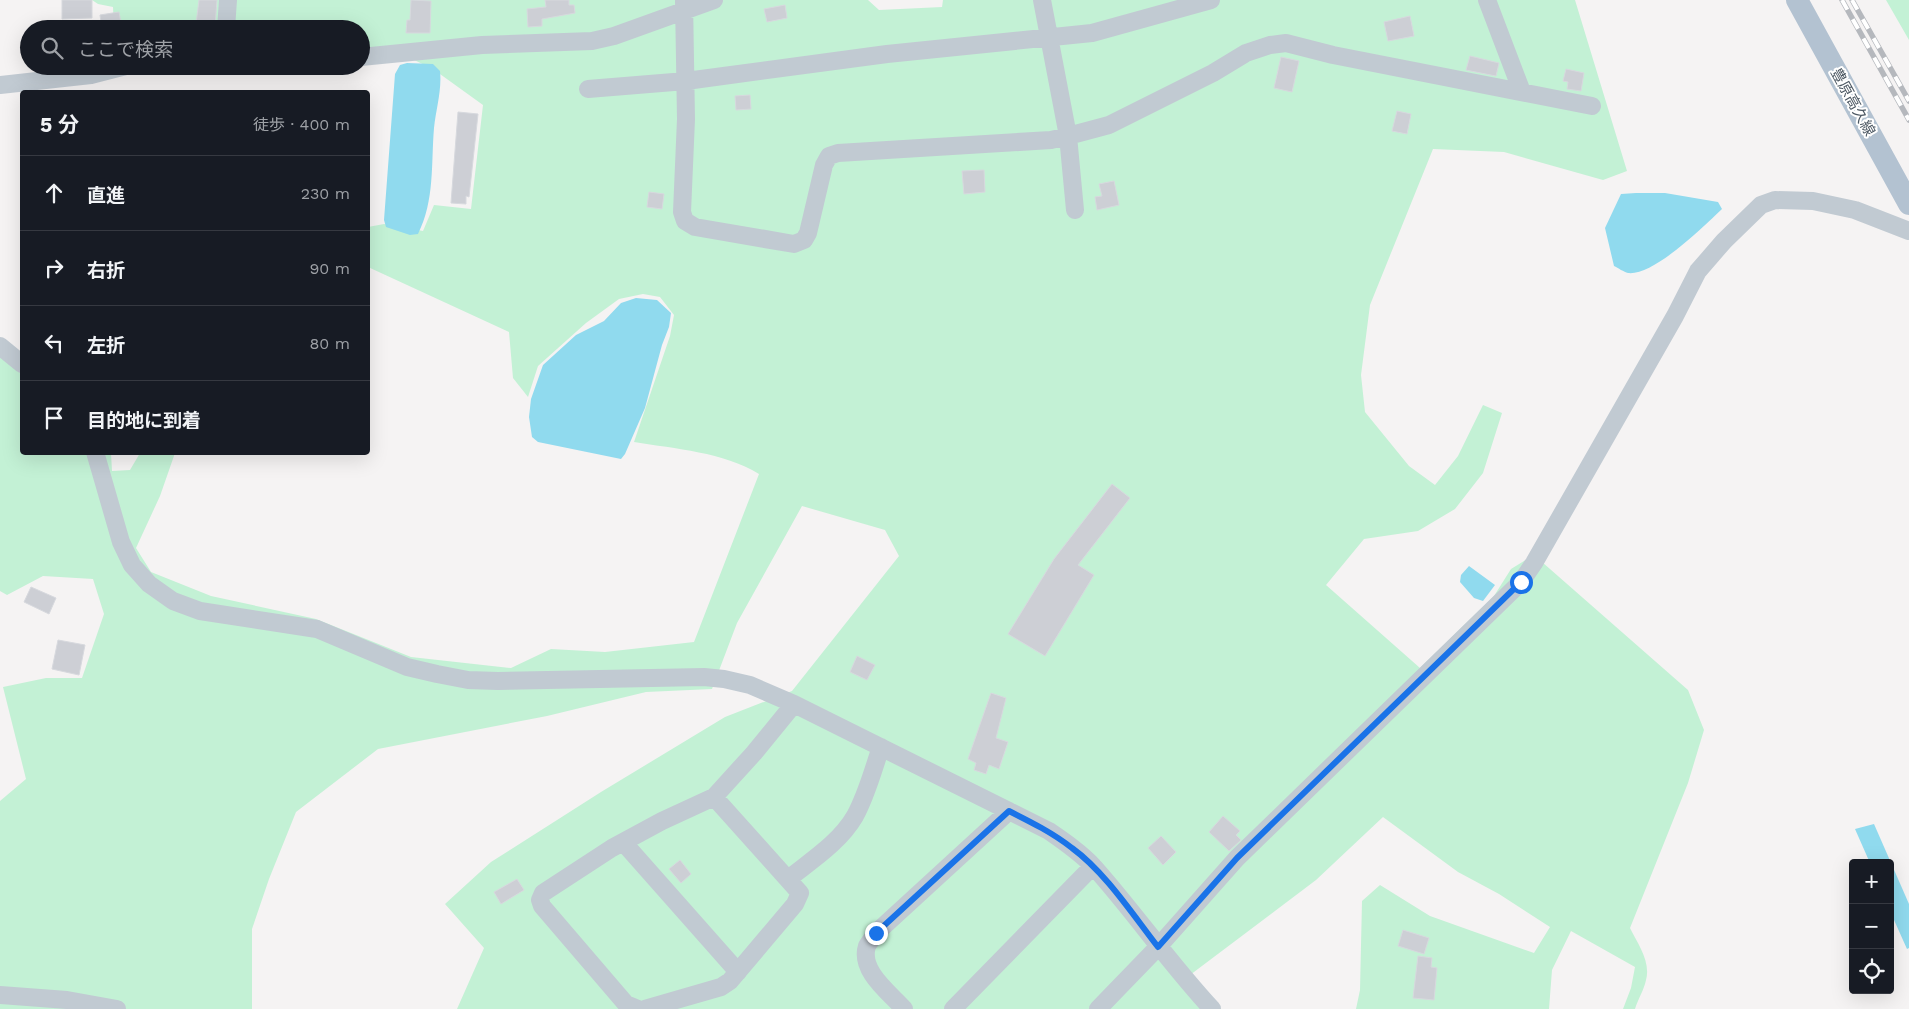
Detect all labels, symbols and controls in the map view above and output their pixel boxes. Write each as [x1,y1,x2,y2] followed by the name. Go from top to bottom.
[20,20,370,75] search box
[38,34,66,62] icon: search
[78,38,173,61] text: ここで検索
[1827,65,1879,139] street label: 豊原高久線
[40,112,79,137] text: 5 分
[253,115,350,134] text: 徒歩 · 400 m
[40,179,68,207] icon: ahead
[87,184,125,207] text: 直進
[301,184,350,203] text: 230 m
[40,254,68,282] icon: right
[87,259,125,282] text: 右折
[309,259,350,278] text: 90 m
[40,329,68,357] icon: left
[87,334,125,357] text: 左折
[309,334,350,353] text: 80 m
[40,404,68,432] icon: arrive
[87,409,201,432] text: 目的地に到着
[1510,571,1533,594] route start
[1849,859,1894,994] map controls
[1849,859,1894,904] button: +
[1849,904,1894,949] button: −
[865,922,888,945] route end
[1849,949,1894,994] button: locate

